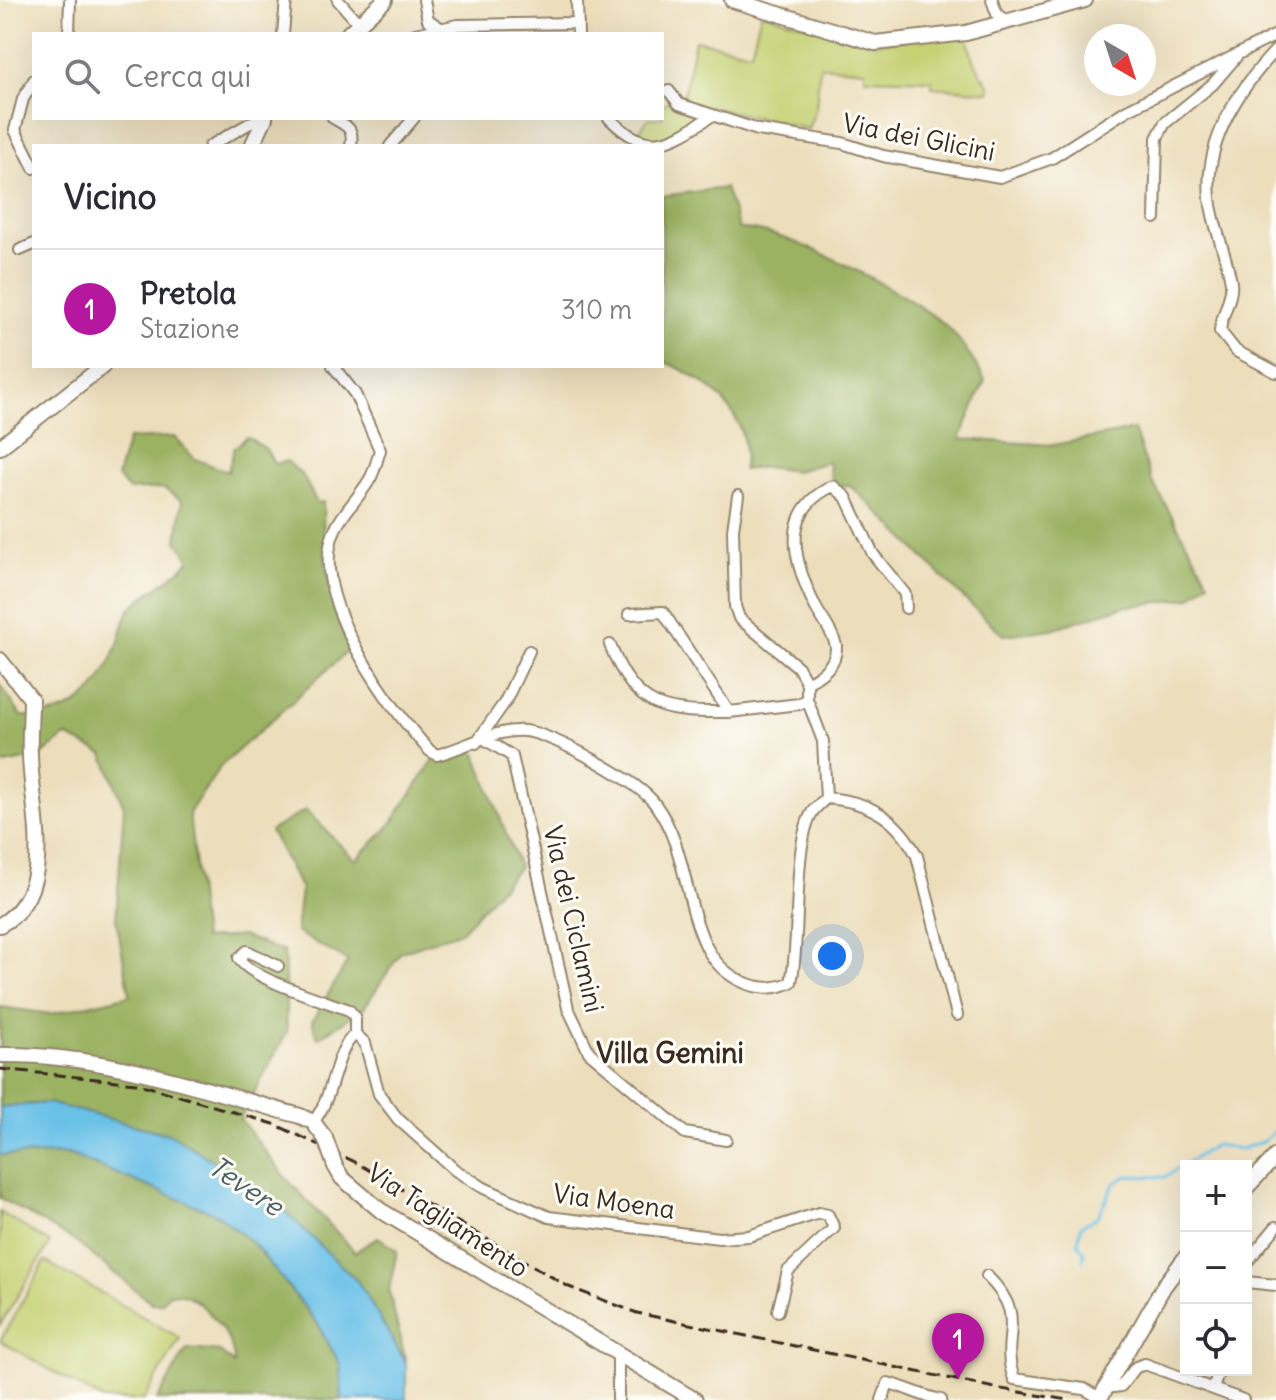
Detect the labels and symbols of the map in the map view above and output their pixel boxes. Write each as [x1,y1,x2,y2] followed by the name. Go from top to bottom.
[1084,24,1156,96] north arrow
[840,106,998,168] street label: Via dei Glicini
[536,822,612,1016] street label: Via dei Ciclamini
[812,936,852,976] your location
[596,1035,744,1071] district label: Villa Gemini
[202,1148,292,1225] water label: Tevere
[361,1156,535,1284] street label: Via Tagliamento
[551,1176,677,1226] street label: Via Moena
[932,1313,984,1379] pin: 1

